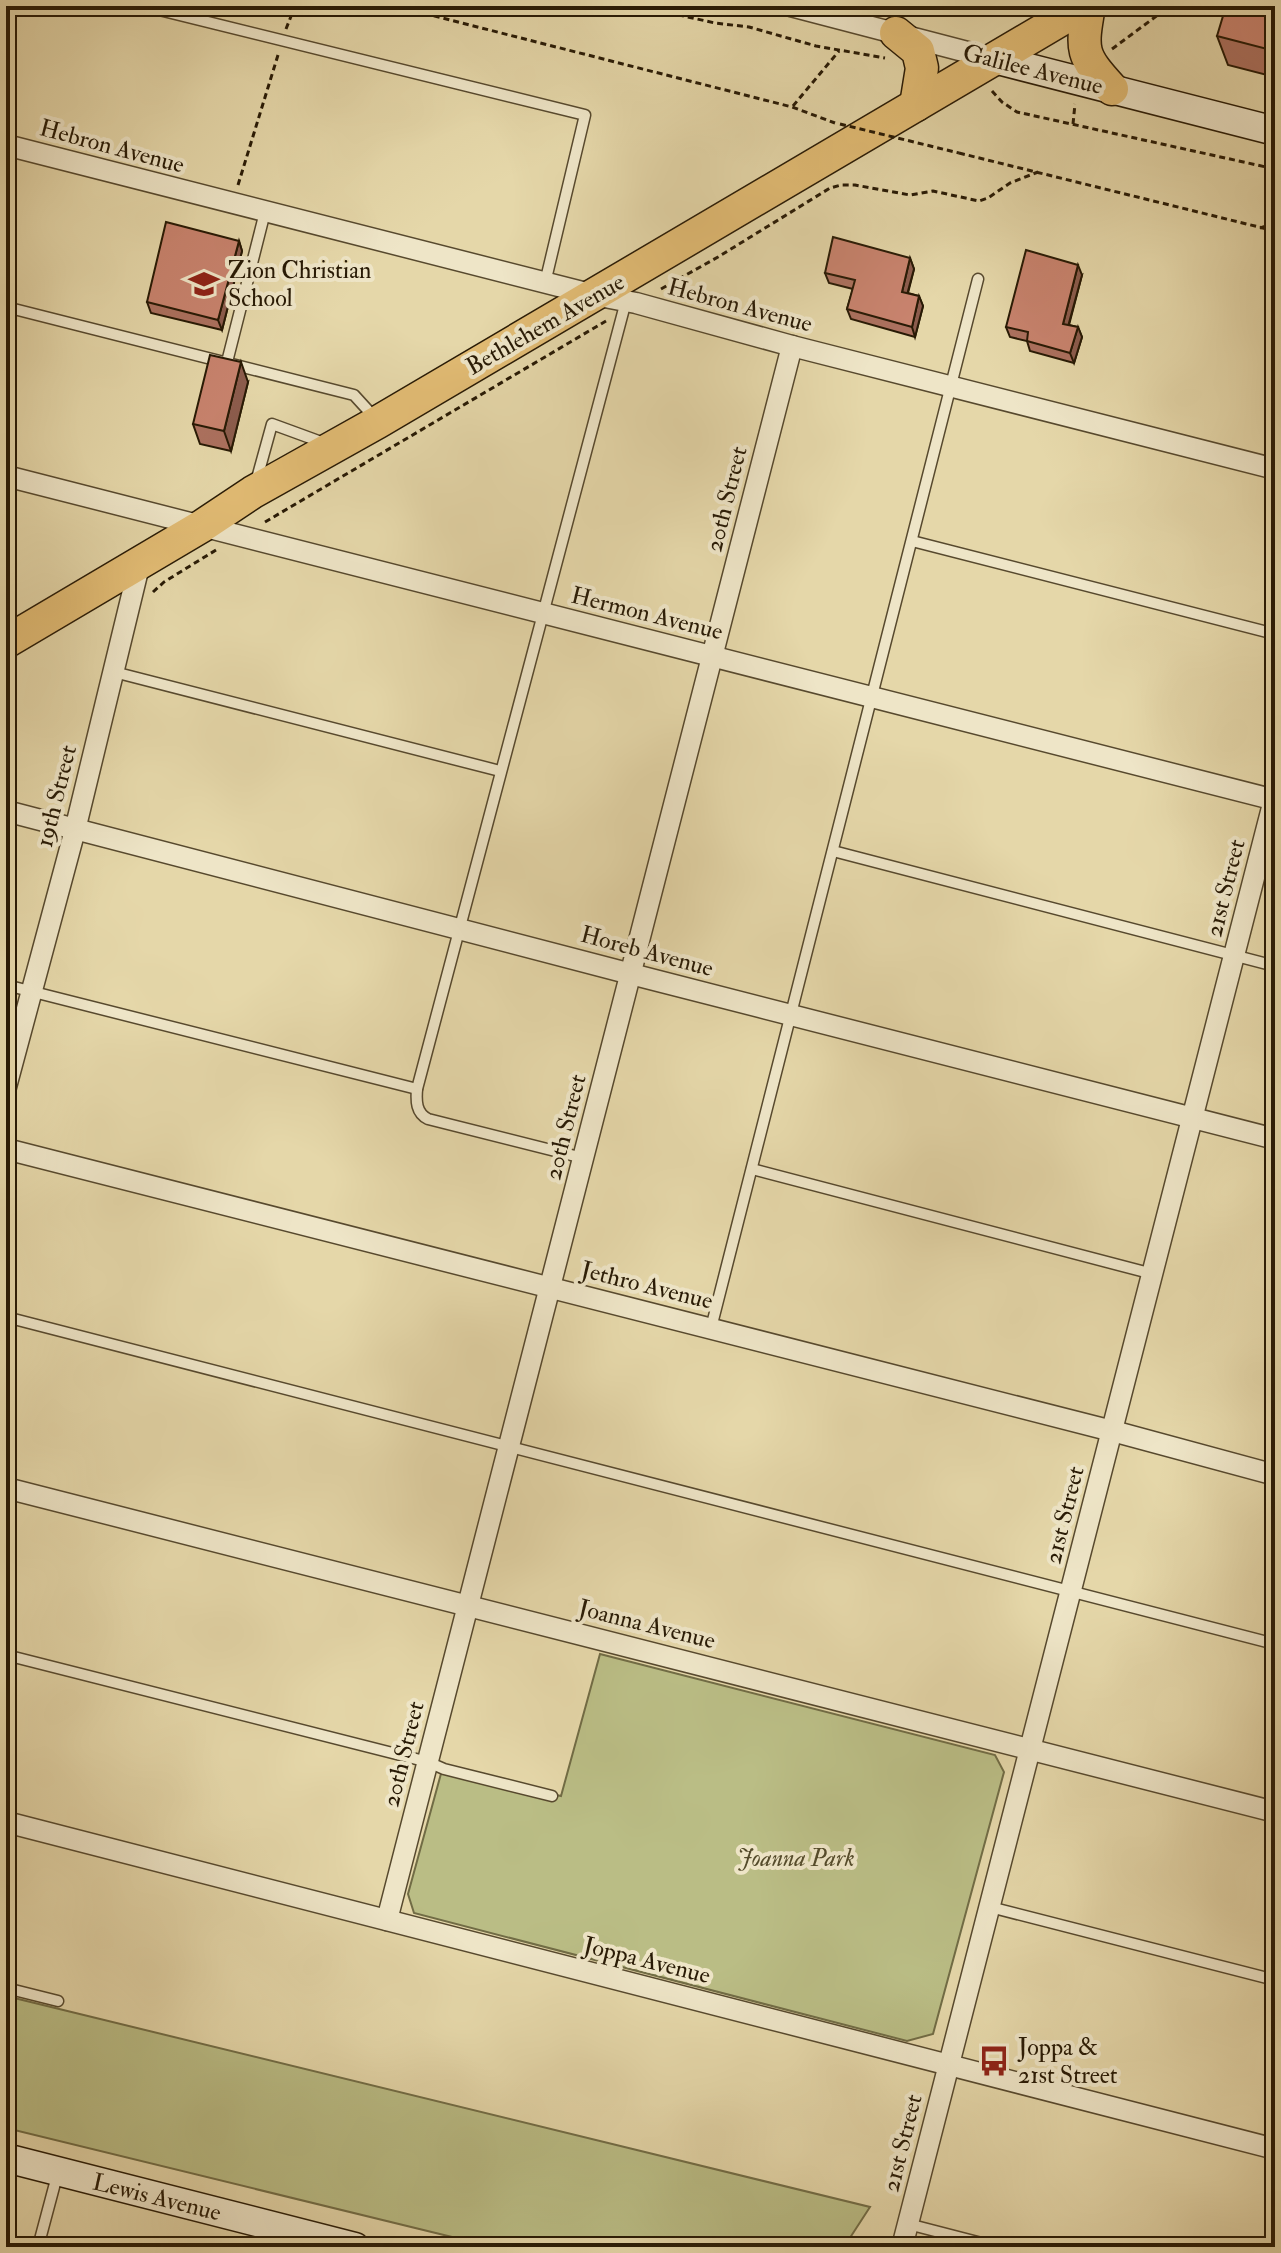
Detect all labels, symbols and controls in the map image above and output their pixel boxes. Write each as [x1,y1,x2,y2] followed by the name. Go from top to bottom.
[960,37,1106,102] street label: Galilee Avenue
[36,112,188,181] street label: Hebron Avenue
[228,255,371,314] place label: Zion Christian School
[187,267,221,301] school or university icon: Zion Christian School
[460,267,630,382] street label: Bethlehem Avenue
[664,271,816,340] street label: Hebron Avenue
[698,443,755,555] street label: 20th Street
[568,580,726,647] street label: Hermon Avenue
[29,742,84,850] street label: 19th Street
[1198,836,1253,940] street label: 21st Street
[577,919,717,984] street label: Horeb Avenue
[537,1071,594,1183] street label: 20th Street
[577,1254,716,1317] street label: Jethro Avenue
[1037,1463,1092,1567] street label: 21st Street
[574,1592,718,1656] street label: Joanna Avenue
[375,1698,432,1810] street label: 20th Street
[737,1843,855,1874] park label: Joanna Park
[579,1930,713,1991] street label: Joppa Avenue
[1017,2032,1118,2091] place label: Joppa & 21st Street
[977,2044,1011,2078] bus stop icon: Joppa & 21st Street
[875,2091,930,2195] street label: 21st Street
[89,2167,224,2228] street label: Lewis Avenue

